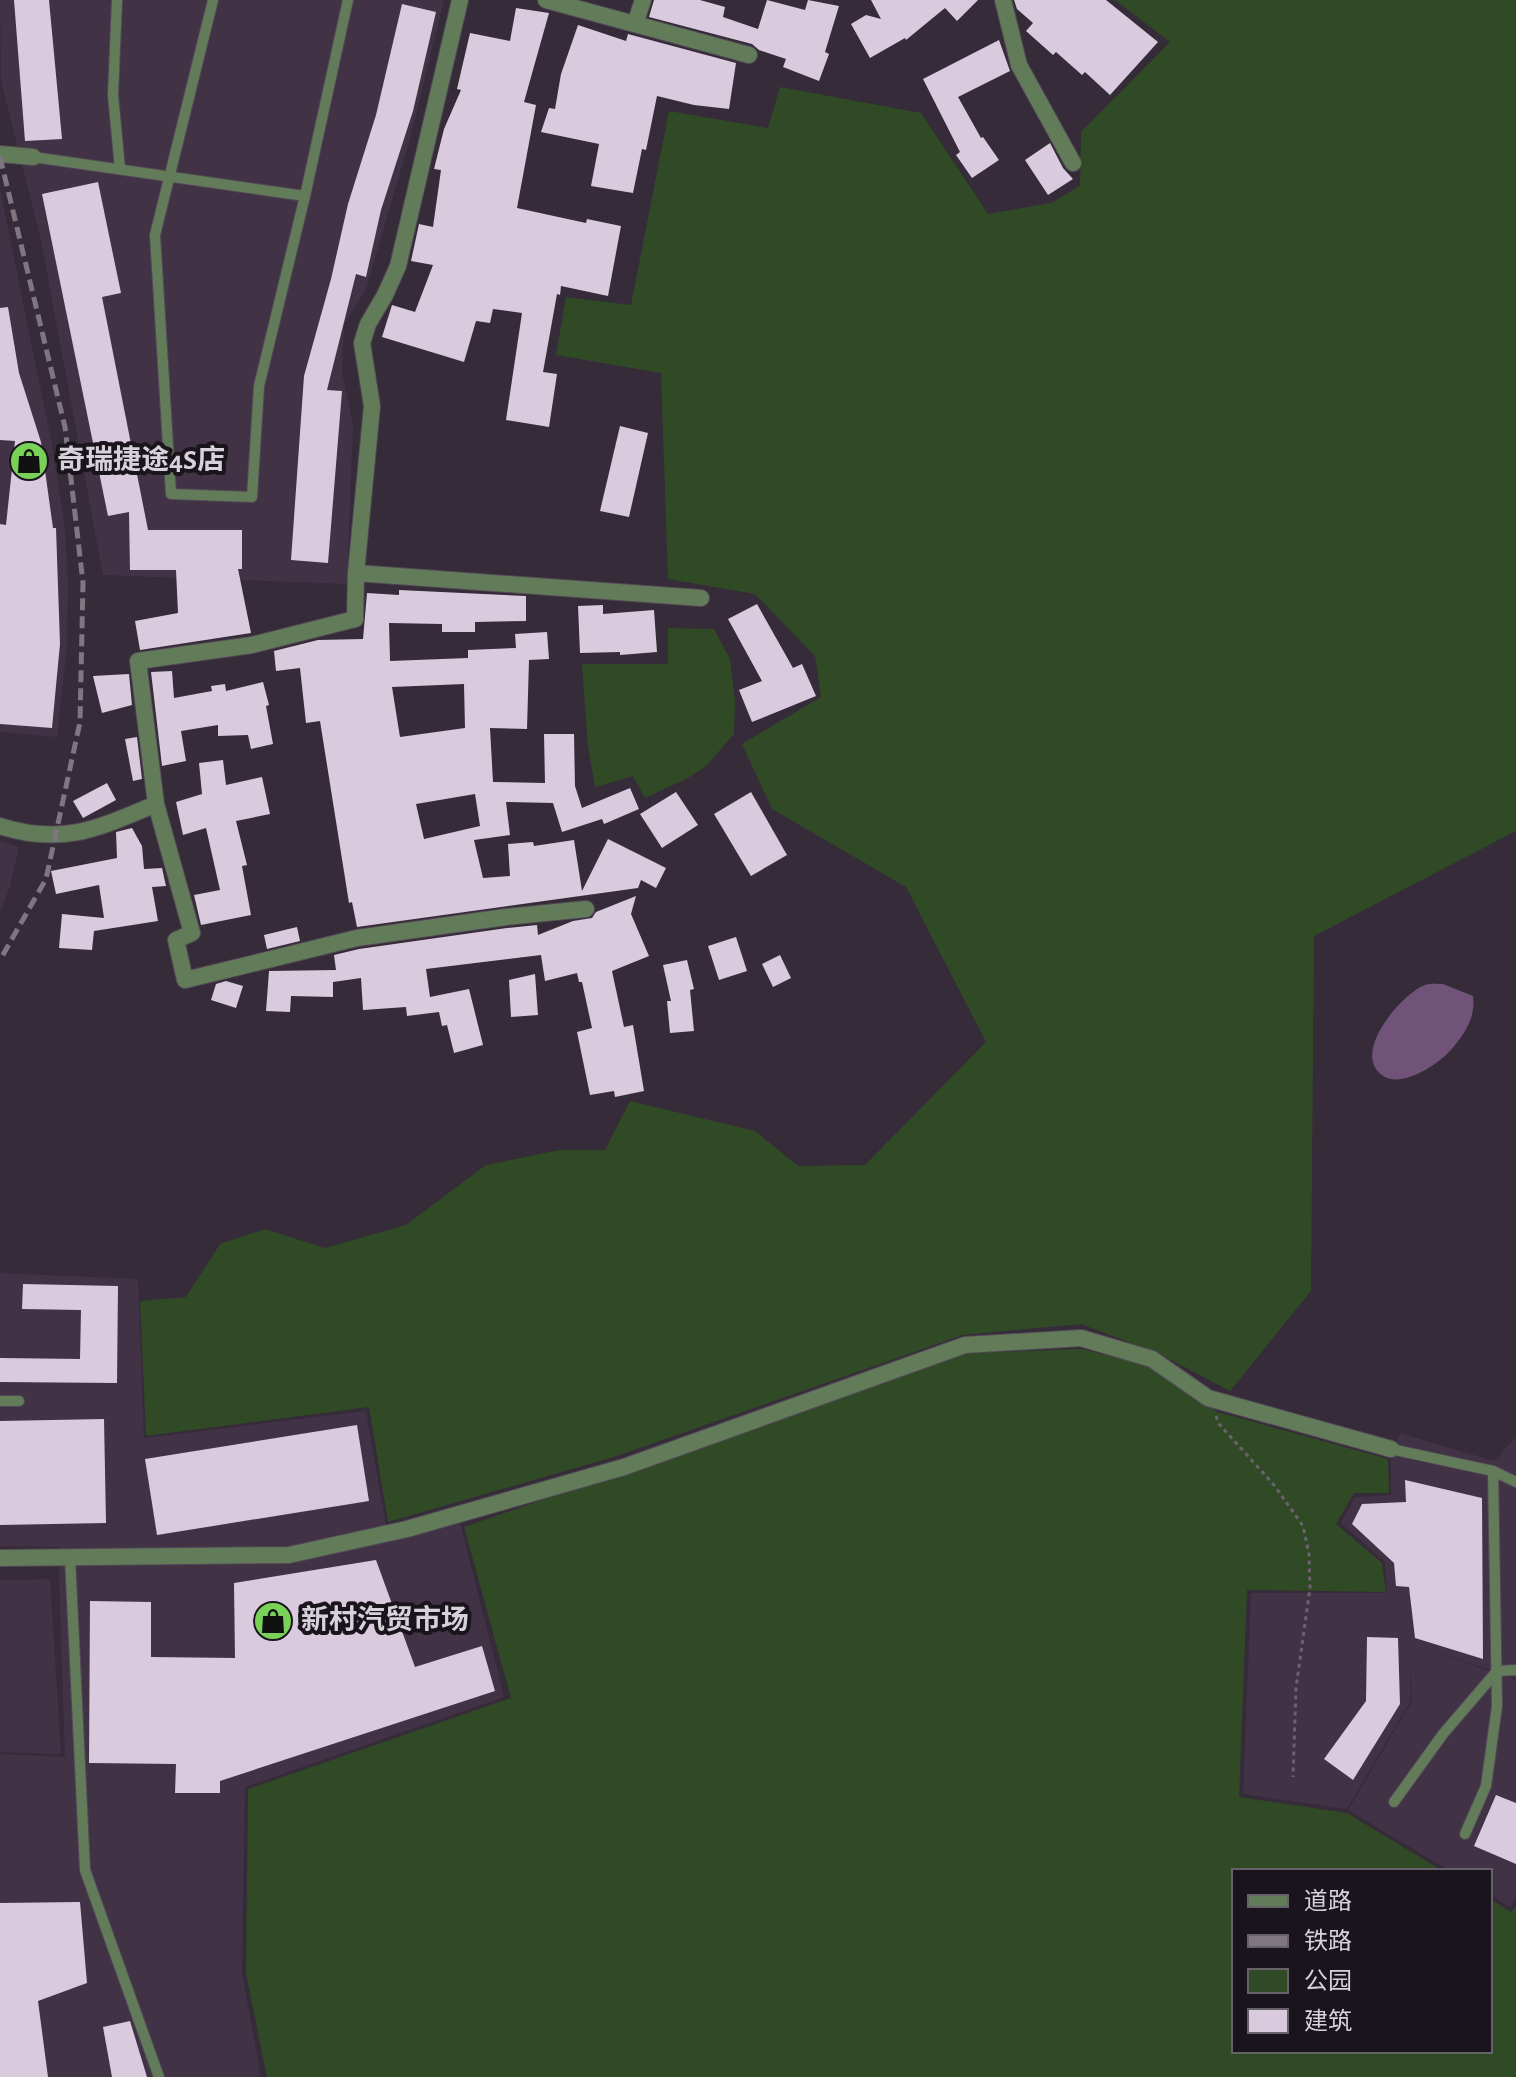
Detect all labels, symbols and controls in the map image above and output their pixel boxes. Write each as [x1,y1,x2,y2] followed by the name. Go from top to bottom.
[8,440,50,482] shop icon: 奇瑞捷途4S店
[57,444,225,475] place label: 奇瑞捷途4S店
[252,1600,294,1642] shop icon: 新村汽贸市场
[301,1604,469,1635] place label: 新村汽贸市场
[1232,1869,1492,2053] legend
[1304,1888,1352,1914] text: 道路
[1304,1928,1352,1954] text: 铁路
[1304,1969,1352,1994] text: 公园
[1304,2008,1352,2034] text: 建筑

